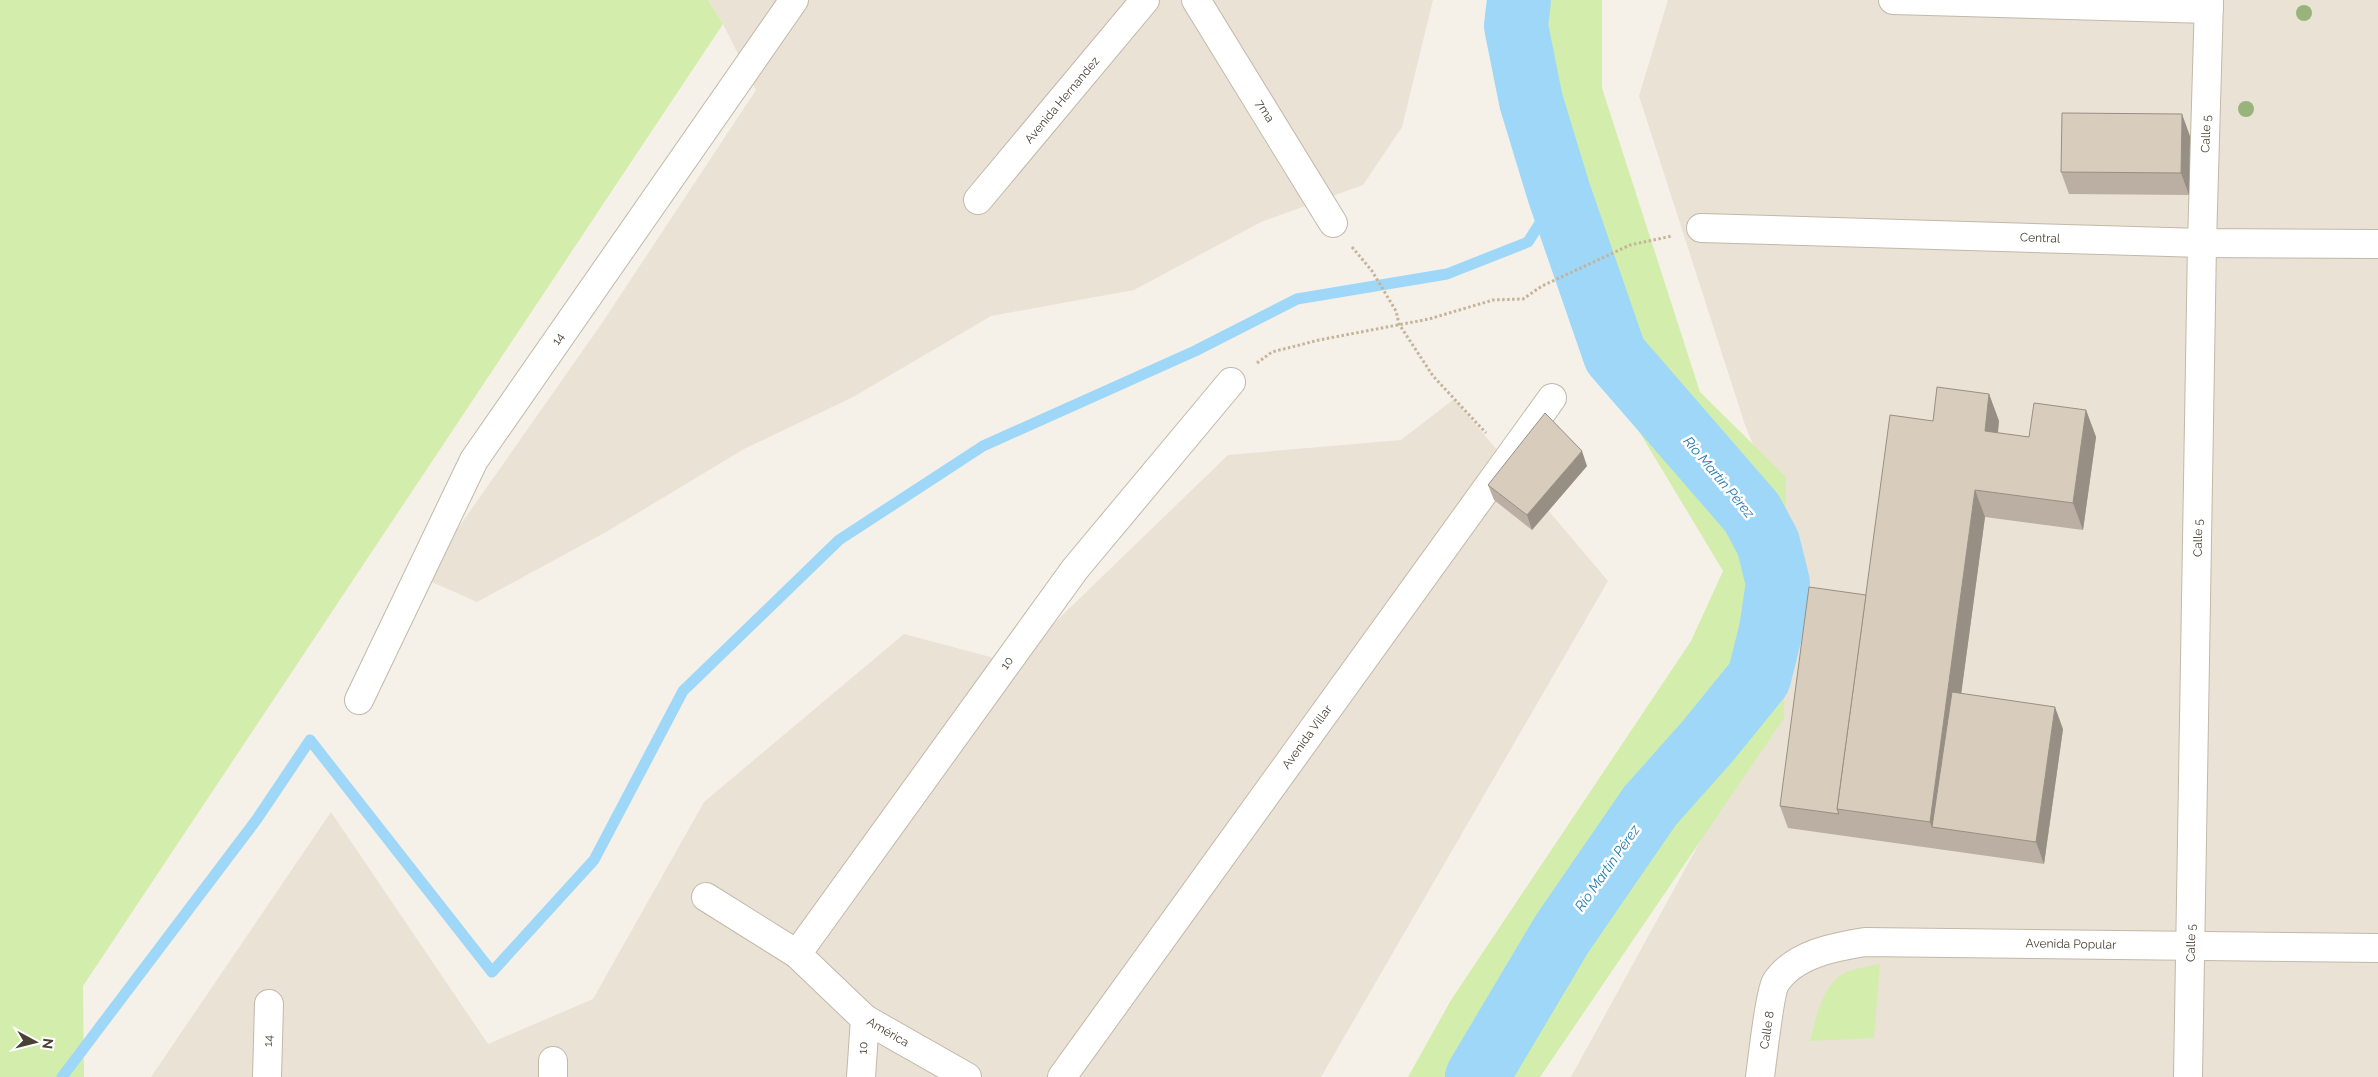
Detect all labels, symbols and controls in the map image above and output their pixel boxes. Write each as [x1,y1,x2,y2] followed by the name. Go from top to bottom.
[1022,54,1102,146] street label: Avenida Hernandez
[1253,97,1277,125] street label: 7ma
[2198,114,2214,153] street label: Calle 5
[2020,230,2061,246] street label: Central
[549,330,567,348] street label: 14
[1680,433,1758,521] water label: Río Martín Pérez
[2191,518,2205,557] street label: Calle 5
[998,654,1016,672] street label: 10
[1279,702,1335,772] street label: Avenida Villar
[1571,822,1643,914] water label: Río Martín Pérez
[2184,923,2198,962] street label: Calle 5
[2026,936,2117,952] street label: Avenida Popular
[1757,1010,1777,1050] street label: Calle 8
[865,1014,911,1050] street label: América
[10,1017,60,1067] north arrow
[261,1034,275,1047] street label: 14
[39,1037,56,1050] text: N
[856,1041,870,1055] street label: 10

